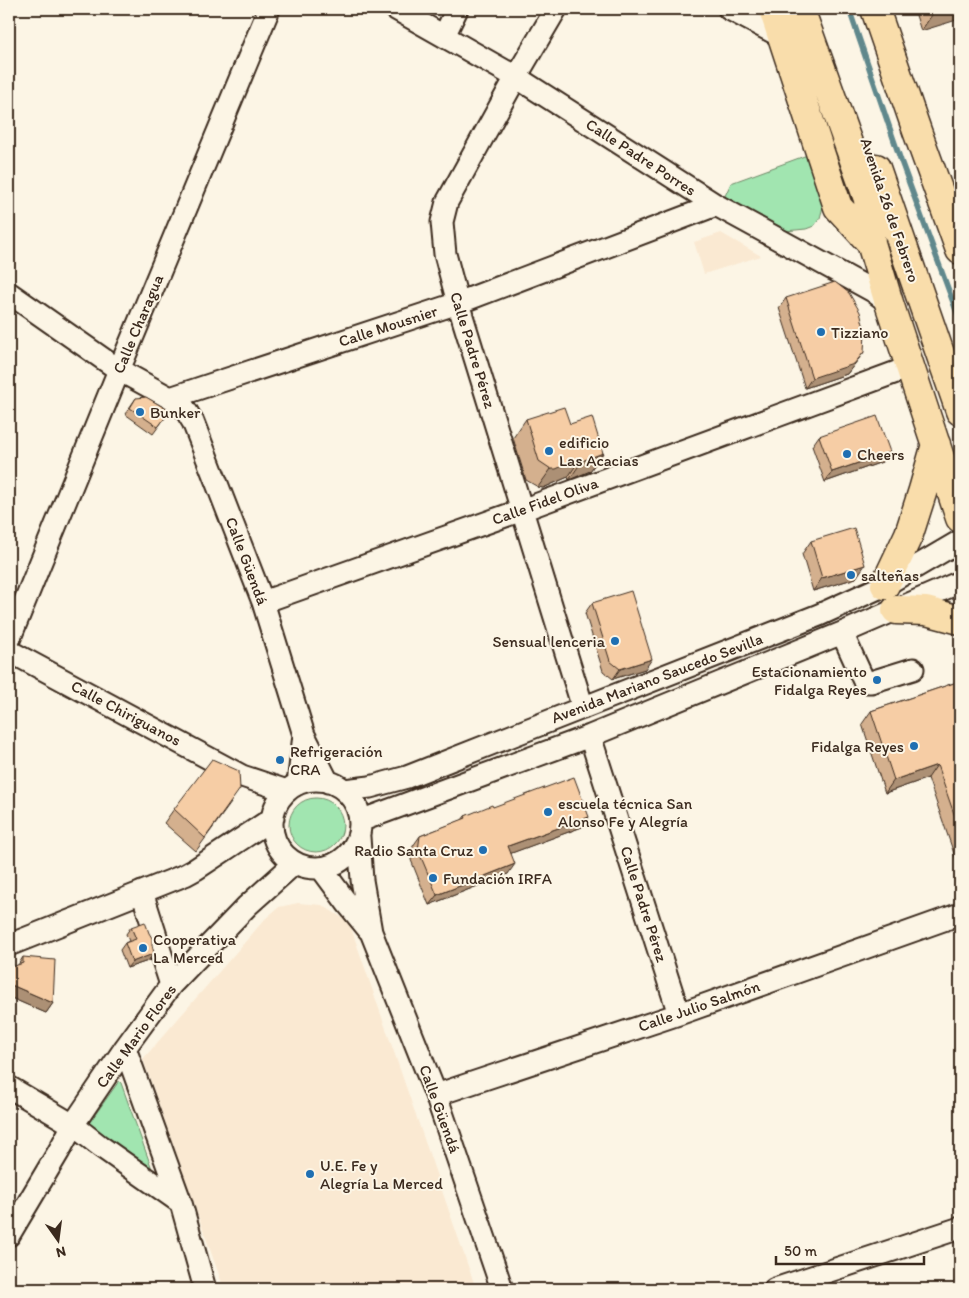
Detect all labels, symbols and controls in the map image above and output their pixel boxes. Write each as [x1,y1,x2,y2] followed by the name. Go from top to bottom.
[582,114,700,200] street label: Calle Padre Porres
[856,135,924,285] street label: Avenida 26 de Febrero
[109,271,168,376] street label: Calle Charagua
[446,290,500,411] street label: Calle Padre Pérez
[336,301,440,351] street label: Calle Mousnier
[831,323,888,342] place label: Tizziano
[815,326,827,338] marker: Tizziano
[150,403,201,422] place label: Bunker
[134,406,146,418] marker: Bunker
[559,433,639,470] place label: edificio Las Acacias
[543,445,555,457] marker: edificio Las Acacias
[857,445,904,464] place label: Cheers
[841,448,853,460] marker: Cheers
[489,473,601,529] street label: Calle Fidel Oliva
[222,514,273,608] street label: Calle Güendá
[861,566,919,585] place label: salteñas
[845,569,857,581] marker: salteñas
[549,629,765,727] street label: Avenida Mariano Saucedo Sevilla
[493,632,606,651] place label: Sensual lenceria
[609,635,621,647] marker: Sensual lenceria
[752,662,867,699] place label: Estacionamiento Fidalga Reyes
[871,674,883,686] marker: Estacionamiento Fidalga Reyes
[68,676,184,750] street label: Calle Chiriguanos
[811,737,904,756] place label: Fidalga Reyes
[908,740,920,752] marker: Fidalga Reyes
[290,742,383,779] place label: Refrigeración CRA
[274,754,286,766] marker: Refrigeración CRA
[558,794,693,831] place label: escuela técnica San Alonso Fe y Alegría
[542,806,554,818] marker: escuela técnica San Alonso Fe y Alegría
[354,841,474,860] place label: Radio Santa Cruz
[477,844,489,856] marker: Radio Santa Cruz
[616,844,672,965] street label: Calle Padre Pérez
[443,869,552,888] place label: Fundación IRFA
[427,872,439,884] marker: Fundación IRFA
[153,930,237,967] place label: Cooperativa La Merced
[137,942,149,954] marker: Cooperativa La Merced
[636,976,762,1036] street label: Calle Julio Salmón
[92,980,180,1092] street label: Calle Mario Flores
[415,1062,465,1156] street label: Calle Güendá
[320,1156,443,1193] place label: U.E. Fe y Alegría La Merced
[304,1168,316,1180] marker: U.E. Fe y Alegría La Merced
[32,1216,82,1266] north arrow
[776,1233,924,1265] scale bar
[784,1242,817,1260] text: 50 m
[54,1243,68,1262] text: N

